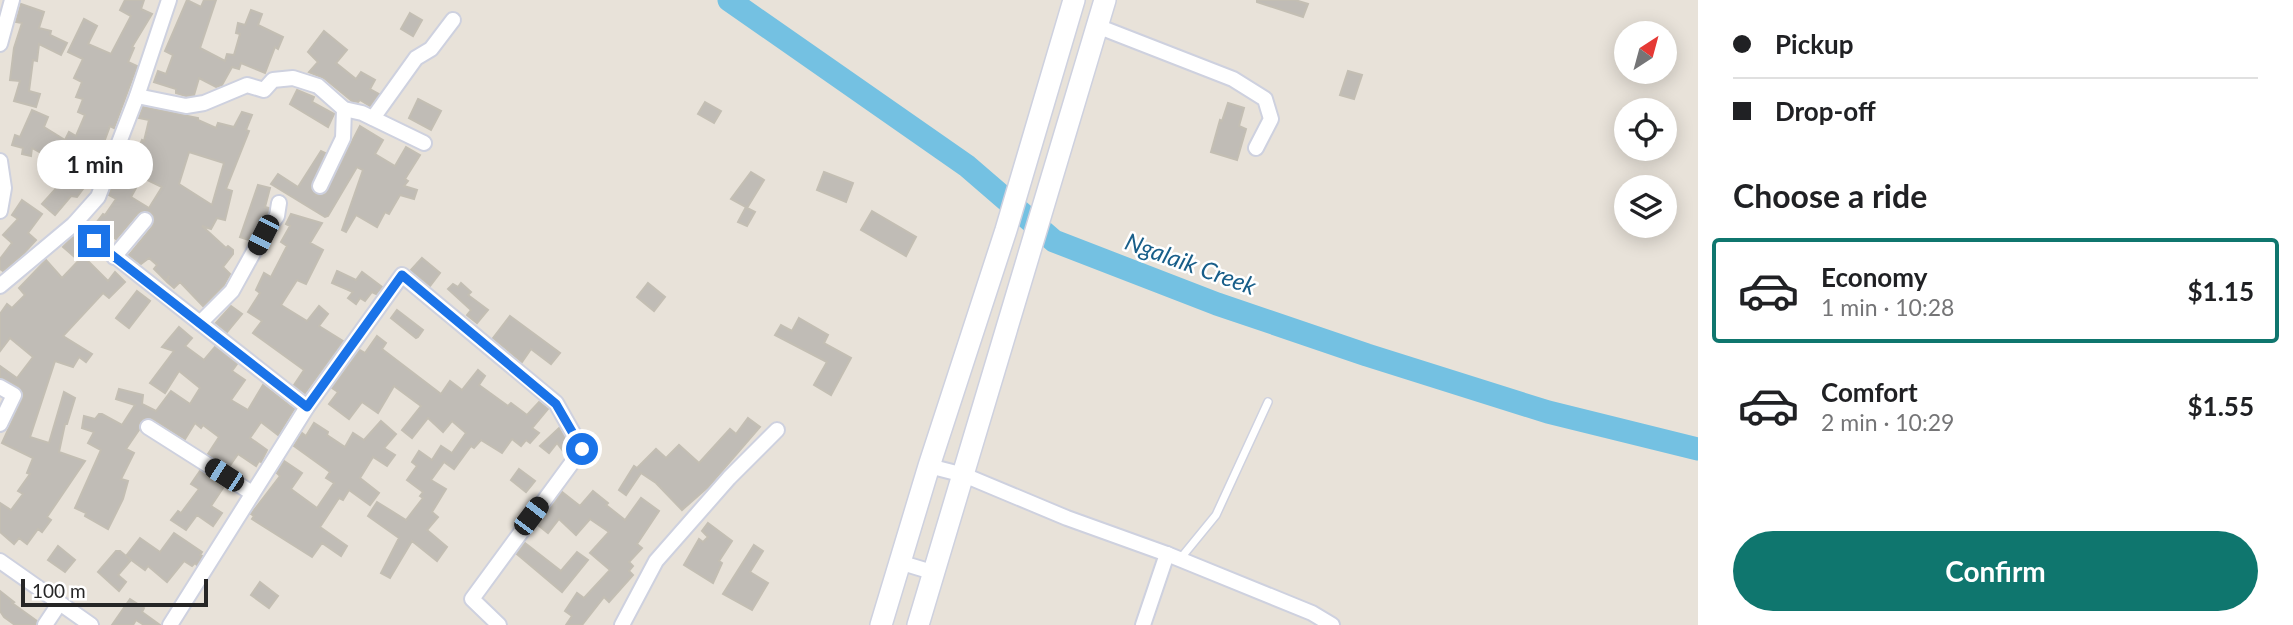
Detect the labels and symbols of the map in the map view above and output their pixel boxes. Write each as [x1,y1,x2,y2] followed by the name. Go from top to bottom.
[1614,21,1676,84] north arrow
[36,140,152,188] callout: 1 min
[245,212,282,258] car
[78,225,110,257] route end
[1122,226,1261,300] water label: Ngalaik Creek
[566,433,598,465] route start
[201,455,248,495] car
[510,493,553,539] car
[21,576,208,608] scale bar

